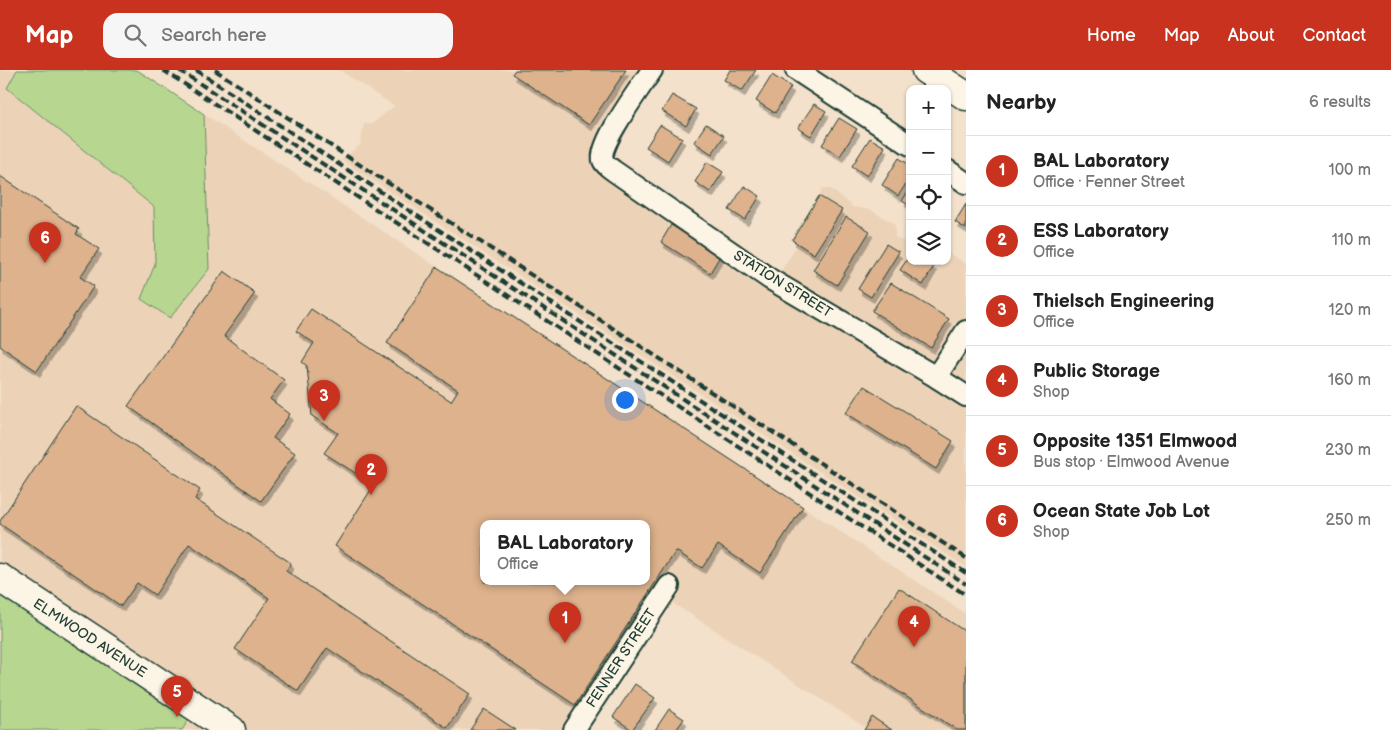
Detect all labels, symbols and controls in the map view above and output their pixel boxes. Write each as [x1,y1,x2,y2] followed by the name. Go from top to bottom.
[103,13,453,58] search box
[25,21,73,50] text: Map
[121,21,149,49] icon: search
[161,24,267,47] text: Search here
[1087,25,1136,46] text: Home
[1164,25,1200,46] text: Map
[1228,25,1275,46] text: About
[1303,25,1366,46] text: Contact
[906,85,951,265] map controls
[906,85,951,130] button: +
[986,90,1056,115] text: Nearby
[1309,93,1371,112] text: 6 results
[906,130,951,175] button: −
[1033,150,1169,173] text: BAL Laboratory
[999,161,1005,180] text: 1
[1328,161,1371,180] text: 100 m
[1033,173,1185,192] text: Office · Fenner Street
[906,175,951,220] button: locate
[906,220,951,265] button: layers
[1033,220,1169,243] text: ESS Laboratory
[29,222,61,263] pin: 6
[997,231,1007,250] text: 2
[1332,231,1371,250] text: 110 m
[1033,243,1075,262] text: Office
[730,247,836,322] street label: STATION STREET
[1033,290,1214,313] text: Thielsch Engineering
[997,301,1007,320] text: 3
[1328,301,1371,320] text: 120 m
[1033,313,1075,332] text: Office
[1033,360,1160,383] text: Public Storage
[997,371,1007,390] text: 4
[1328,371,1371,390] text: 160 m
[308,380,340,421] pin: 3
[1033,383,1070,402] text: Shop
[612,387,638,413] your location
[1033,430,1237,453] text: Opposite 1351 Elmwood
[997,441,1007,460] text: 5
[1325,441,1371,460] text: 230 m
[1033,453,1229,472] text: Bus stop · Elmwood Avenue
[355,454,387,495] pin: 2
[1033,500,1210,523] text: Ocean State Job Lot
[997,511,1007,530] text: 6
[1325,511,1371,530] text: 250 m
[480,520,650,585] popup
[1033,523,1070,542] text: Shop
[497,532,633,555] text: BAL Laboratory
[497,555,538,574] text: Office
[30,595,150,681] street label: ELMWOOD AVENUE
[549,602,581,643] pin: 1
[583,605,660,711] street label: FENNER STREET
[898,606,930,647] pin: 4
[161,676,193,717] pin: 5

